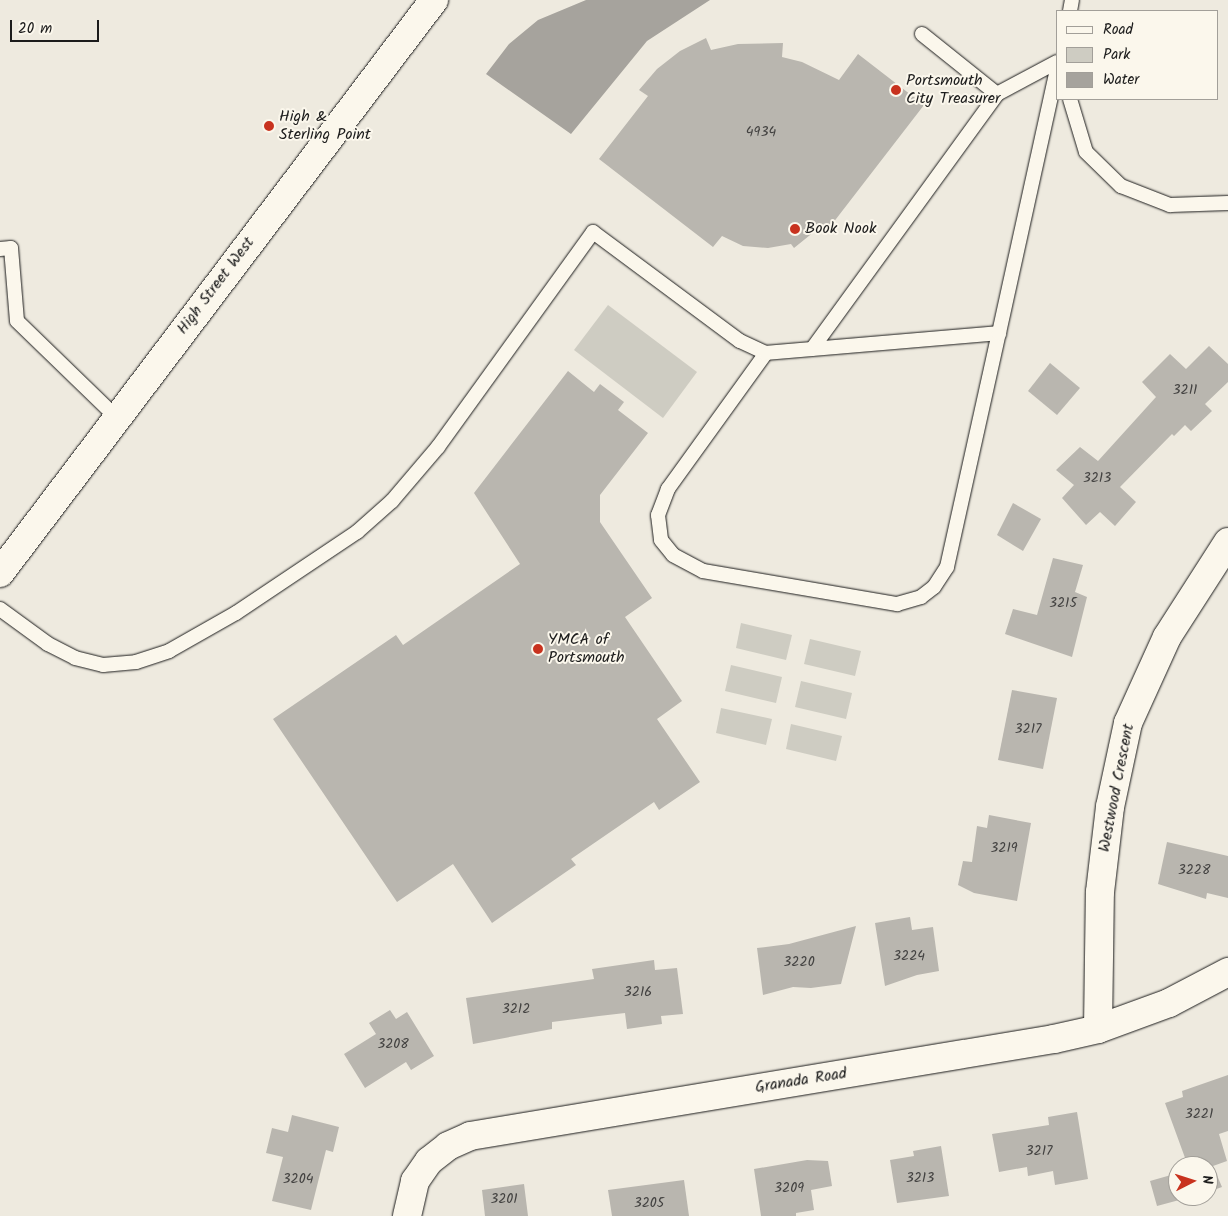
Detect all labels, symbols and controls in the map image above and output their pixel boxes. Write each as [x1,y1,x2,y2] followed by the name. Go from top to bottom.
[12,10,101,42] scale bar
[1056,10,1218,100] legend
[18,17,52,41] text: 20 m
[1103,18,1133,42] text: Road
[1103,43,1130,67] text: Park
[1103,68,1139,92] text: Water
[906,71,1000,109] place label: Portsmouth City Treasurer
[890,84,902,96] marker: Portsmouth City Treasurer
[279,107,371,145] place label: High & Sterling Point
[263,120,275,132] marker: High & Sterling Point
[746,124,776,140] house number: 4934
[805,219,876,239] place label: Book Nook
[789,223,801,235] marker: Book Nook
[173,234,259,338] street label: High Street West
[1173,382,1197,398] house number: 3211
[1083,470,1111,486] house number: 3213
[1049,595,1077,611] house number: 3215
[548,630,625,668] place label: YMCA of Portsmouth
[532,643,544,655] marker: YMCA of Portsmouth
[1015,721,1041,737] house number: 3217
[1095,722,1139,854] street label: Westwood Crescent
[990,840,1018,856] house number: 3219
[1178,862,1210,878] house number: 3228
[893,948,925,964] house number: 3224
[783,954,815,970] house number: 3220
[624,984,652,1000] house number: 3216
[502,1001,530,1017] house number: 3212
[377,1036,409,1052] house number: 3208
[754,1064,848,1098] street label: Granada Road
[1185,1106,1213,1122] house number: 3221
[1026,1143,1052,1159] house number: 3217
[1168,1156,1218,1206] north arrow
[906,1170,934,1186] house number: 3213
[283,1171,313,1187] house number: 3204
[1196,1174,1218,1185] text: N
[774,1180,804,1196] house number: 3209
[490,1191,518,1207] house number: 3201
[634,1195,664,1211] house number: 3205

